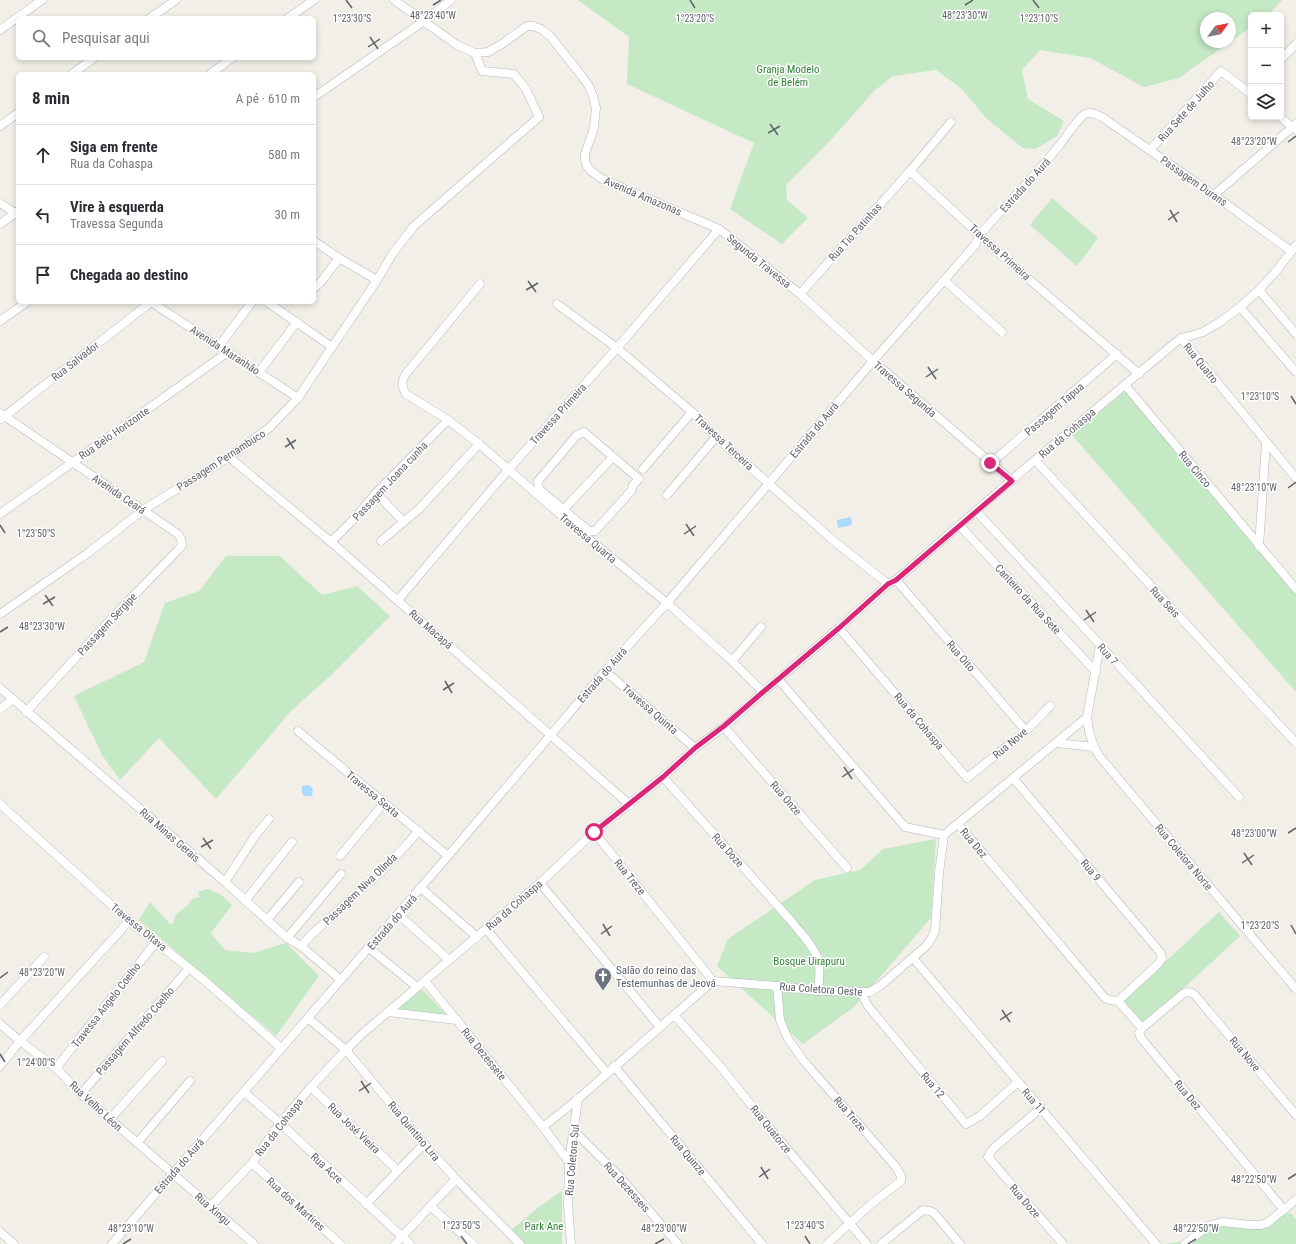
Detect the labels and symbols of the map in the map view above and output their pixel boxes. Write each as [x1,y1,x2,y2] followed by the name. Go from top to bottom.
[410,10,456,21] text: 48°23'40"W
[942,10,988,21] text: 48°23'30"W
[1200,12,1236,48] north arrow
[333,13,371,24] text: 1°23'30"S
[676,13,714,24] text: 1°23'20"S
[1020,13,1058,24] text: 1°23'10"S
[757,63,820,89] park label: Granja Modelo de Belém
[1155,78,1218,145] street label: Rua Sete de Julho
[1231,136,1277,147] text: 48°23'20"W
[1158,154,1230,209] street label: Passagem Durans
[997,155,1053,215] street label: Estrada do Aurá
[602,174,683,219] street label: Avenida Amazonas
[826,201,885,264] street label: Rua Tio Patinhas
[966,222,1033,283] street label: Travessa Primeira
[724,232,793,291] street label: Segunda Travessa
[187,323,262,378] street label: Avenida Maranhão
[49,338,102,384] street label: Rua Salvador
[1180,341,1221,386] street label: Rua Quatro
[871,359,939,420] street label: Travessa Segunda
[1022,380,1087,439] street label: Passagem Tapua
[528,381,589,448] street label: Travessa Primeira
[1241,391,1279,402] text: 1°23'10"S
[787,400,842,461] street label: Estrada do Aurá
[77,404,152,463] street label: Rua Belo Horizonte
[1036,406,1098,461] street label: Rua da Cohaspa
[691,412,756,473] street label: Travessa Terceira
[175,427,268,494] street label: Passagem Pernambuco
[350,439,430,524] street label: Passagem Joana cunha
[1176,448,1214,491] street label: Rua Cinco
[981,454,999,472] route end
[89,472,148,517] street label: Avenida Ceará
[1231,482,1277,493] text: 48°23'10"W
[556,511,619,566] street label: Travessa Quarta
[17,528,55,539] text: 1°23'50"S
[992,562,1063,637] street label: Canteiro da Rua Sete
[1147,584,1182,620] street label: Rua Seis
[75,590,140,658] street label: Passagem Sergipe
[406,607,455,652] street label: Rua Macapá
[19,621,65,632] text: 48°23'30"W
[944,638,978,675] street label: Rua Oito
[1095,641,1121,668] street label: Rua 7
[575,645,630,706] street label: Estrada do Aurá
[619,682,680,737] street label: Travessa Quinta
[891,690,946,752] street label: Rua da Cohaspa
[990,725,1030,762] street label: Rua Nove
[343,768,402,820] street label: Travessa Sexta
[767,779,804,818] street label: Rua Onze
[137,806,202,865] street label: Rua Minas Gerais
[1152,822,1215,893] street label: Rua Coletora Norte
[585,823,603,841] route start
[957,826,990,861] street label: Rua Dez
[1231,828,1277,839] text: 48°23'00"W
[709,831,746,870] street label: Rua Doze
[321,851,400,928] street label: Passagem Niva Olinda
[611,857,648,898] street label: Rua Treze
[1078,857,1103,884] street label: Rua 9
[484,877,545,933] street label: Rua da Cohaspa
[365,892,420,953] street label: Estrada do Aurá
[108,901,169,954] street label: Travessa Oitava
[1241,920,1279,931] text: 1°23'20"S
[773,955,845,968] park label: Bosque Uirapuru
[69,960,144,1050] street label: Travessa Angelo Coelho
[616,964,716,990] place label: Salão do reino das Testemunhas de Jeová
[593,966,613,991] church icon: Salão do reino das Testemunhas de Jeová
[19,967,65,978] text: 48°23'20"W
[779,980,863,999] street label: Rua Coletora Oeste
[94,984,178,1078] street label: Passagem Alfredo Coelho
[458,1025,509,1083] street label: Rua Dezessete
[1226,1034,1263,1074] street label: Rua Nove
[17,1057,55,1068] text: 1°24'00"S
[918,1070,947,1101] street label: Rua 12
[1171,1078,1204,1113] street label: Rua Dez
[67,1079,125,1134] street label: Rua Velho Léon
[1019,1086,1048,1117] street label: Rua 11
[831,1094,868,1135] street label: Rua Treze
[253,1096,306,1159] street label: Rua da Cohaspa
[385,1099,442,1164] street label: Rua Quintino Lira
[325,1100,382,1156] street label: Rua José Vieira
[747,1103,794,1156] street label: Rua Quatorze
[563,1124,582,1196] street label: Rua Coletora Sul
[667,1133,708,1178] street label: Rua Quinze
[152,1136,207,1197] street label: Estrada do Aurá
[308,1150,345,1186] street label: Rua Acre
[601,1160,653,1215] street label: Rua Dezesseis
[1231,1174,1277,1185] text: 48°22'50"W
[264,1175,327,1234] street label: Rua dos Martires
[1006,1182,1043,1221] street label: Rua Doze
[192,1190,233,1229] street label: Rua Xingu
[442,1220,480,1231] text: 1°23'50"S
[525,1220,563,1233] park label: Park Ane
[786,1220,824,1231] text: 1°23'40"S
[108,1223,154,1234] text: 48°23'10"W
[641,1223,687,1234] text: 48°23'00"W
[1173,1223,1219,1234] text: 48°22'50"W

